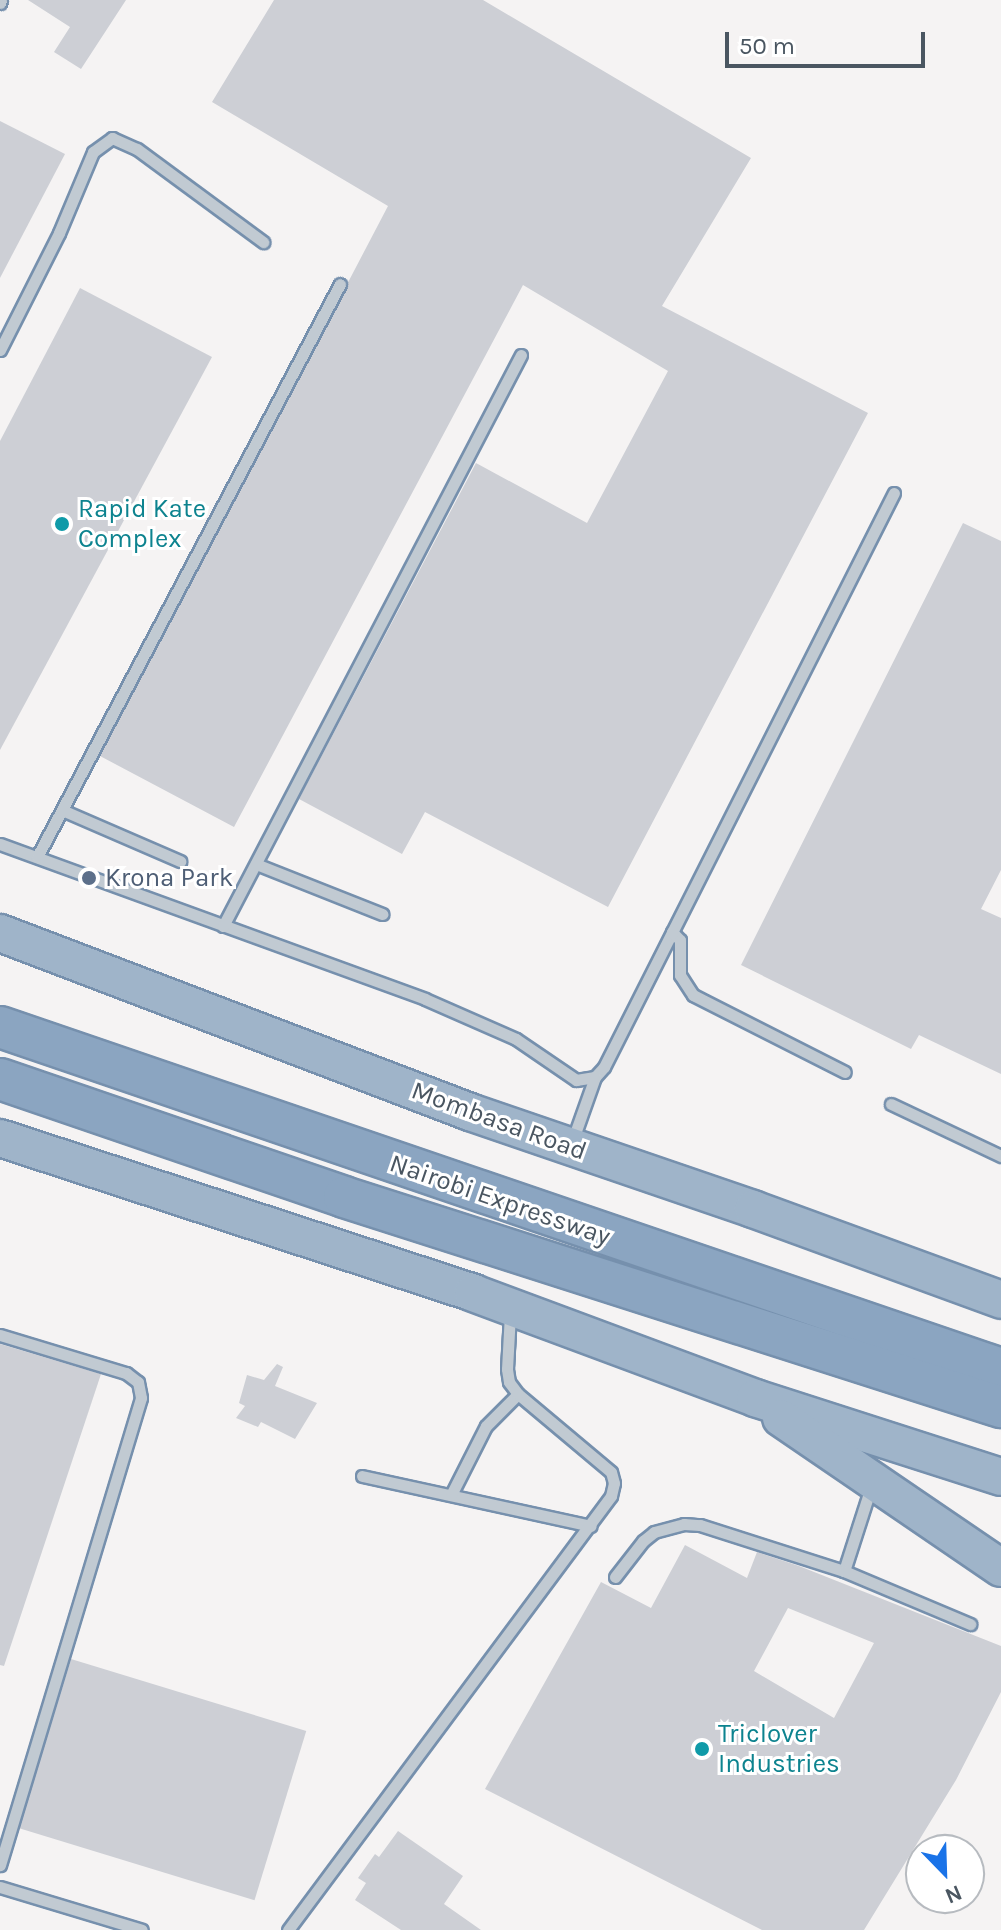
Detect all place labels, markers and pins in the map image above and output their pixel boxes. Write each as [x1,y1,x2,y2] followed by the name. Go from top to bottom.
[78,493,206,554] place label: Rapid Kate Complex
[53,515,71,533] marker: Rapid Kate Complex
[105,862,233,894] place label: Krona Park
[80,869,98,887] marker: Krona Park
[718,1718,840,1780] place label: Triclover Industries
[693,1740,711,1758] marker: Triclover Industries

